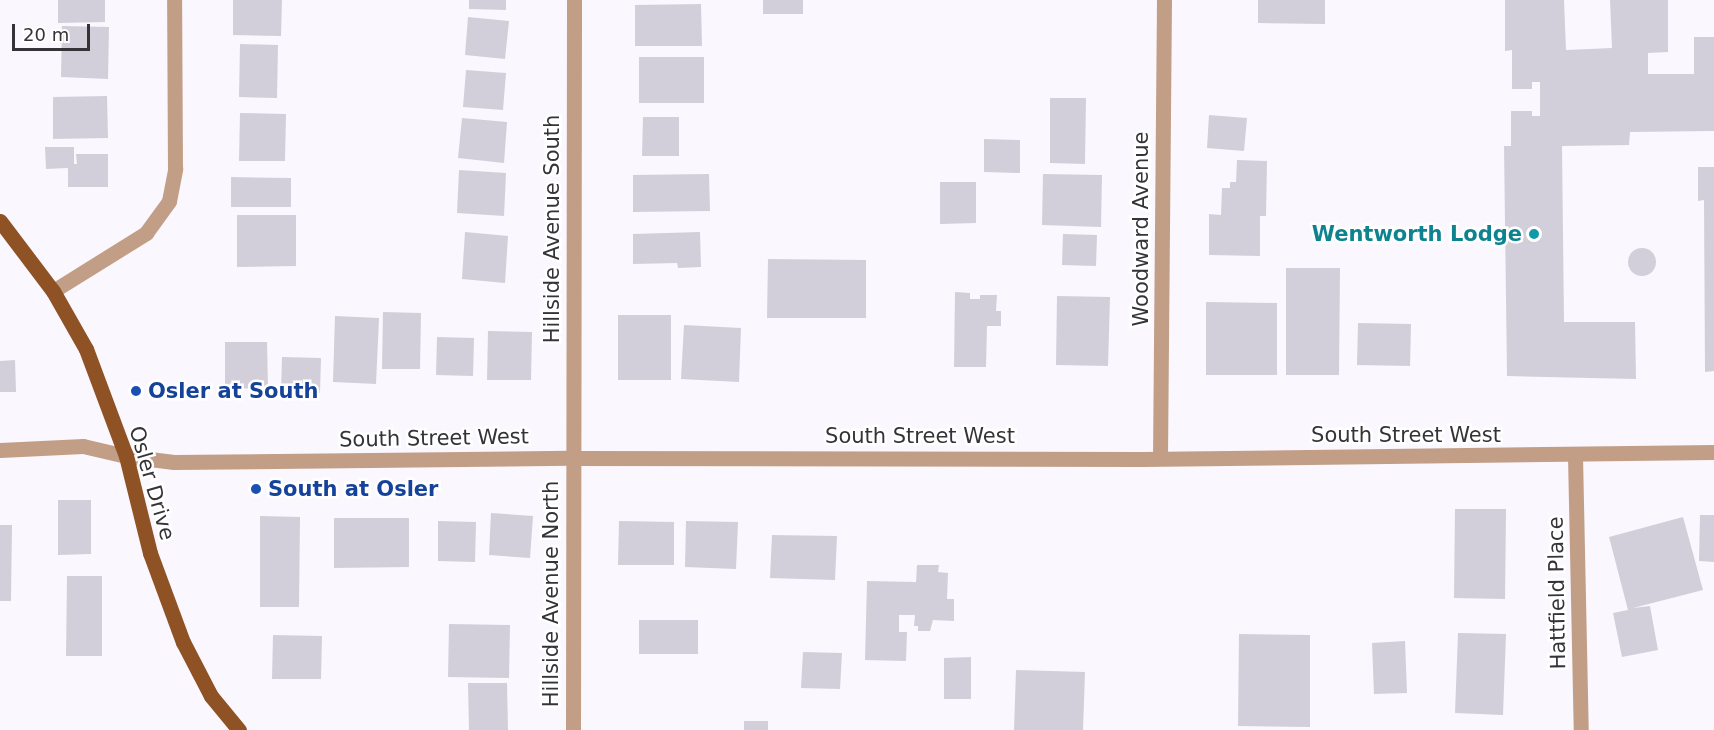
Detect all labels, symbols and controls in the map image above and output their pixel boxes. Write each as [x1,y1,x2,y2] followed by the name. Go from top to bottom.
[15,12,93,50] scale bar
[23,24,69,45] text: 20 m
[539,115,565,343] street label: Hillside Avenue South
[1128,132,1154,326] street label: Woodward Avenue
[1312,221,1522,247] place label: Wentworth Lodge
[1527,227,1541,241] marker: Wentworth Lodge
[148,378,318,404] place label: Osler at South
[129,384,143,398] marker: Osler at South
[1311,422,1501,448] street label: South Street West
[124,423,180,543] street label: Osler Drive
[825,423,1015,449] street label: South Street West
[339,424,529,452] street label: South Street West
[268,476,438,502] place label: South at Osler
[538,481,564,707] street label: Hillside Avenue North
[249,482,263,496] marker: South at Osler
[1543,516,1571,670] street label: Hattfield Place

